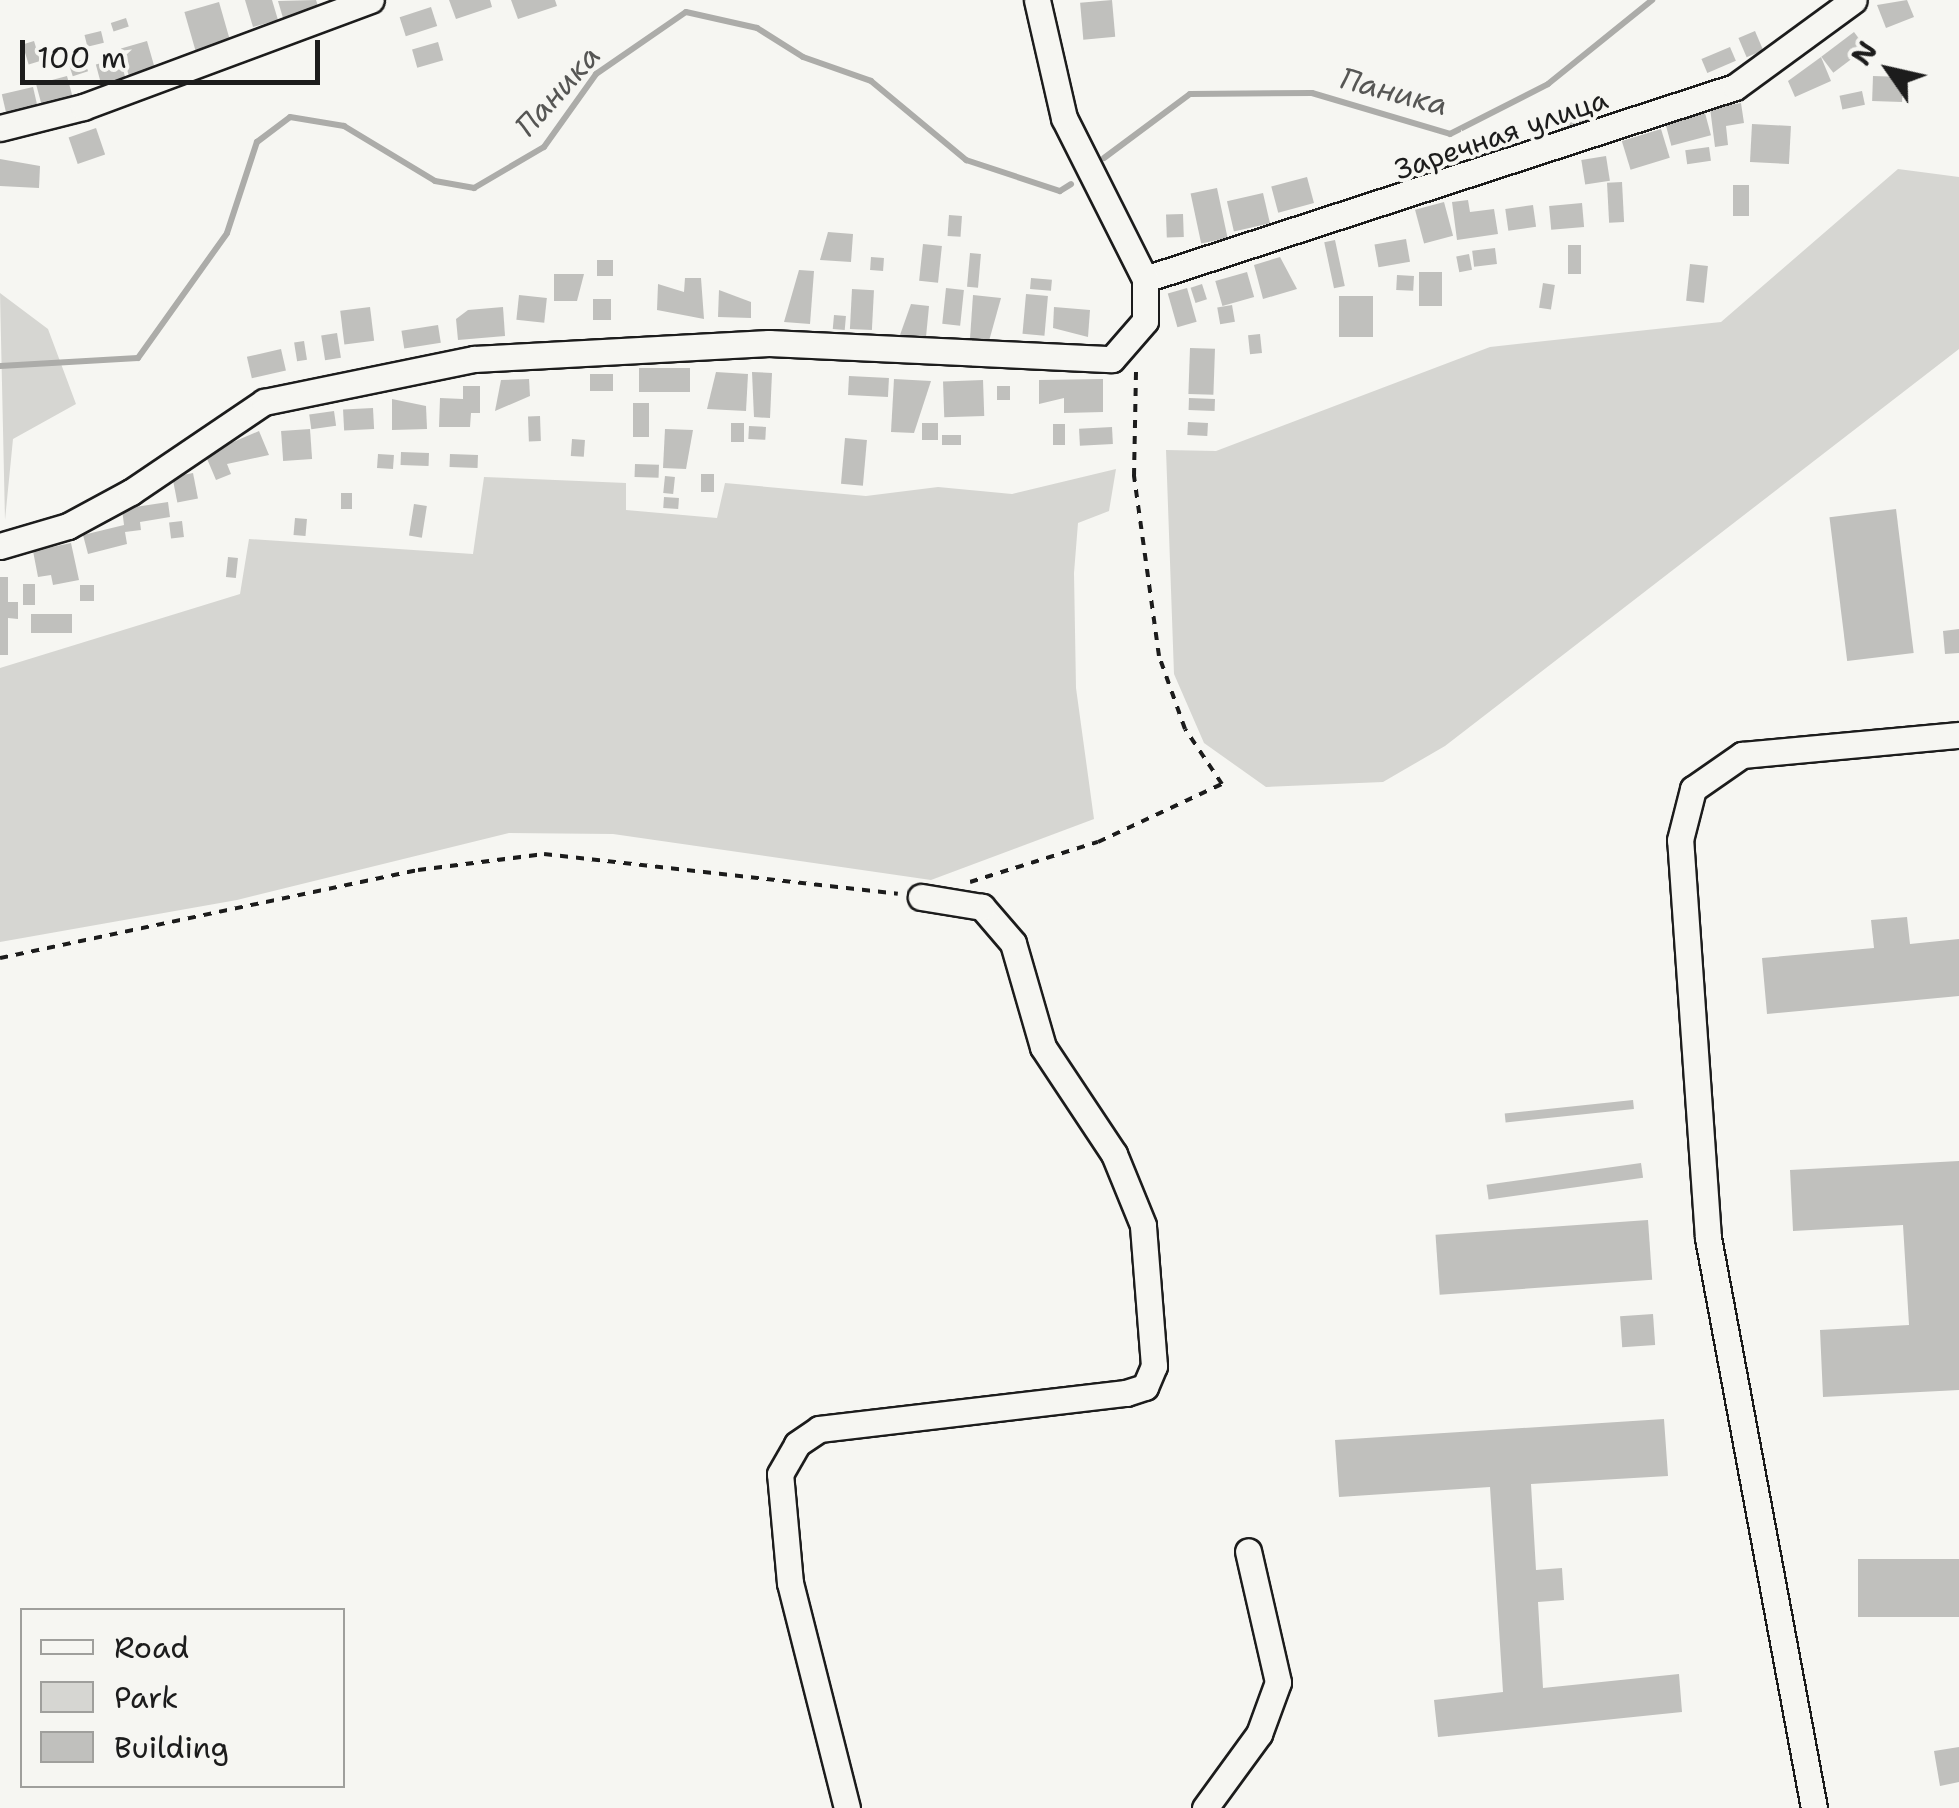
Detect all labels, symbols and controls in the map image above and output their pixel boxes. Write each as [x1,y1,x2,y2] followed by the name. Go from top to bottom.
[25,20,325,82] scale bar
[1839,20,1939,120] north arrow
[1842,33,1886,73] text: N
[37,37,127,78] text: 100 m
[508,38,608,144] water label: Паника
[1336,60,1452,124] water label: Паника
[1390,82,1612,186] street label: Заречная улица
[20,1608,345,1788] legend
[114,1627,189,1668] text: Road
[114,1677,178,1718] text: Park
[114,1727,229,1768] text: Building

